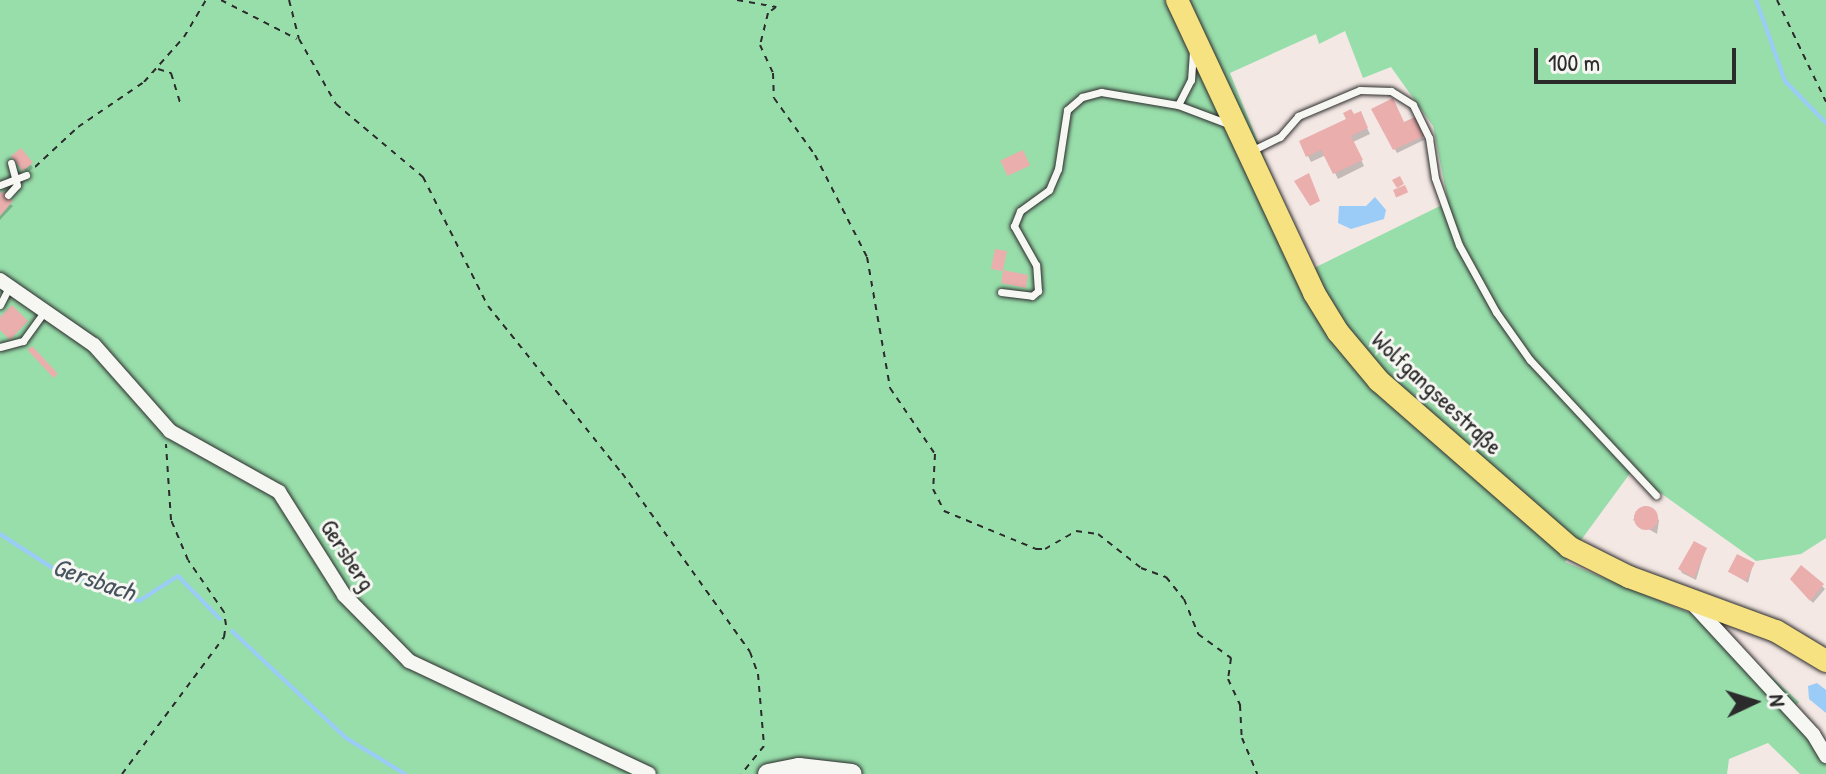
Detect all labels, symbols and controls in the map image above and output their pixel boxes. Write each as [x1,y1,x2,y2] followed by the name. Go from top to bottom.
[1538,32,1740,82] scale bar
[1548,46,1600,78] text: 100 m
[1366,325,1508,461] street label: Wolfgangseestraße
[314,514,382,596] street label: Gersberg
[49,550,139,608] water label: Gersbach
[1714,662,1794,742] north arrow
[1763,693,1793,707] text: N

